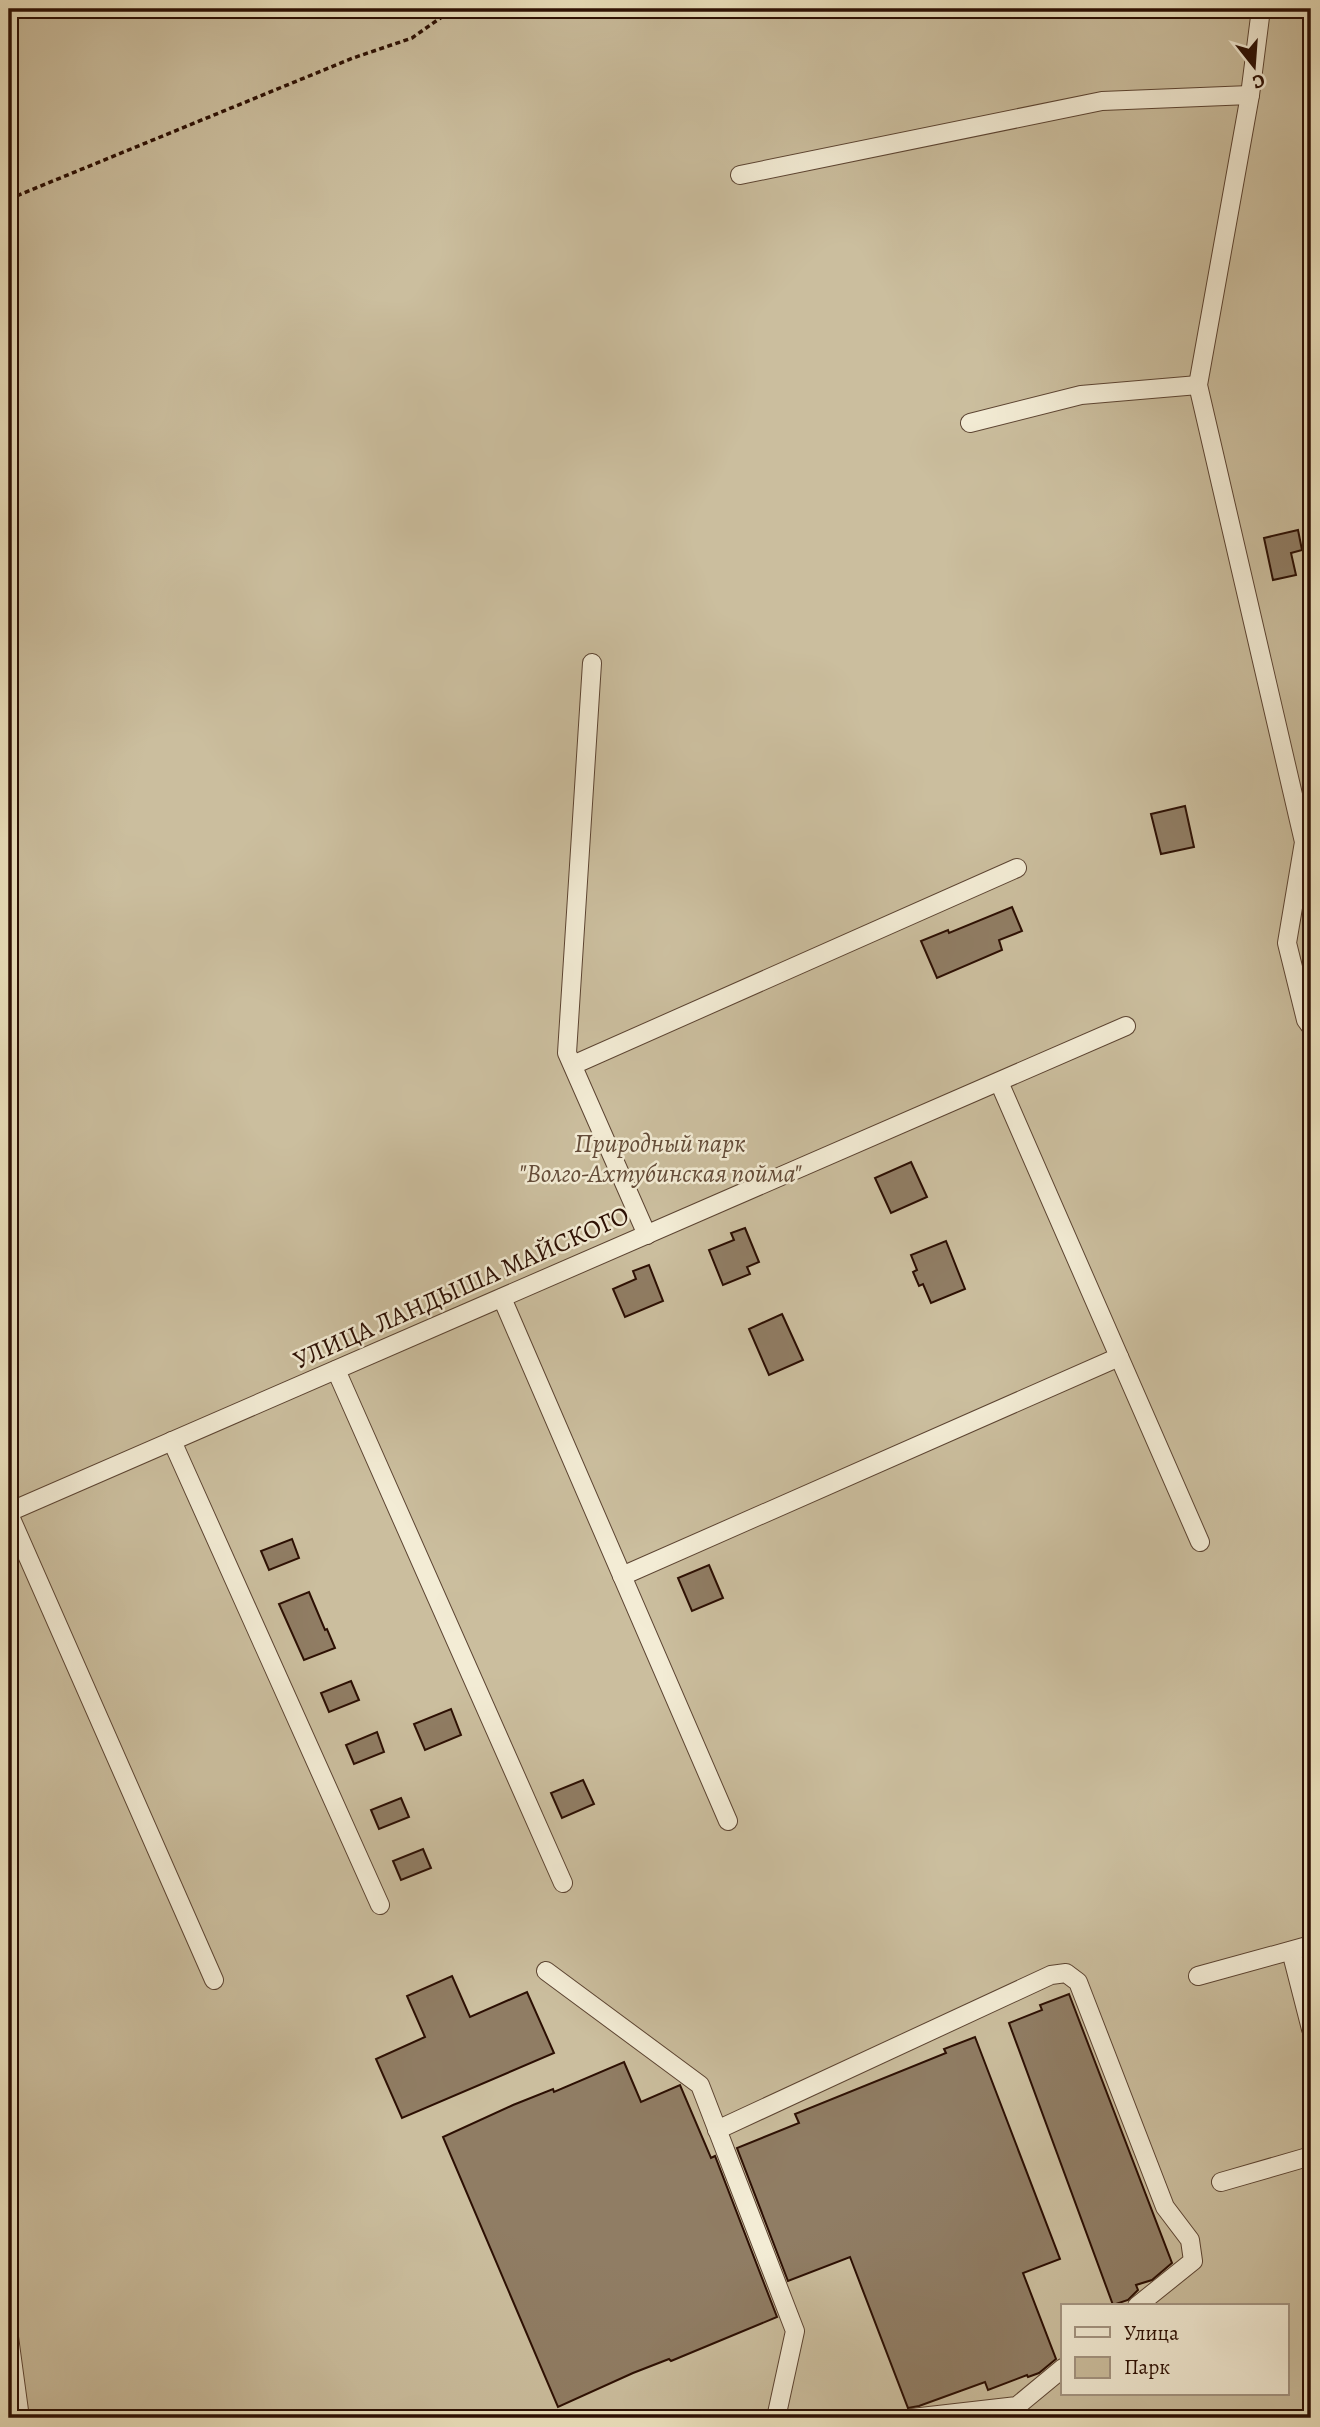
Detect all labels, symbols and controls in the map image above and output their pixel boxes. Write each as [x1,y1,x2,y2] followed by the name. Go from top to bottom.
[1218,32,1288,102] north arrow
[1249,67,1268,95] text: С
[519,1126,802,1191] park label: Природный парк "Волго-Ахтубинская пойма"
[288,1197,635,1378] street label: УЛИЦА ЛАНДЫША МАЙСКОГО
[1061,2304,1288,2396] legend
[1124,2319,1179,2347] text: Улица
[1124,2353,1170,2381] text: Парк

